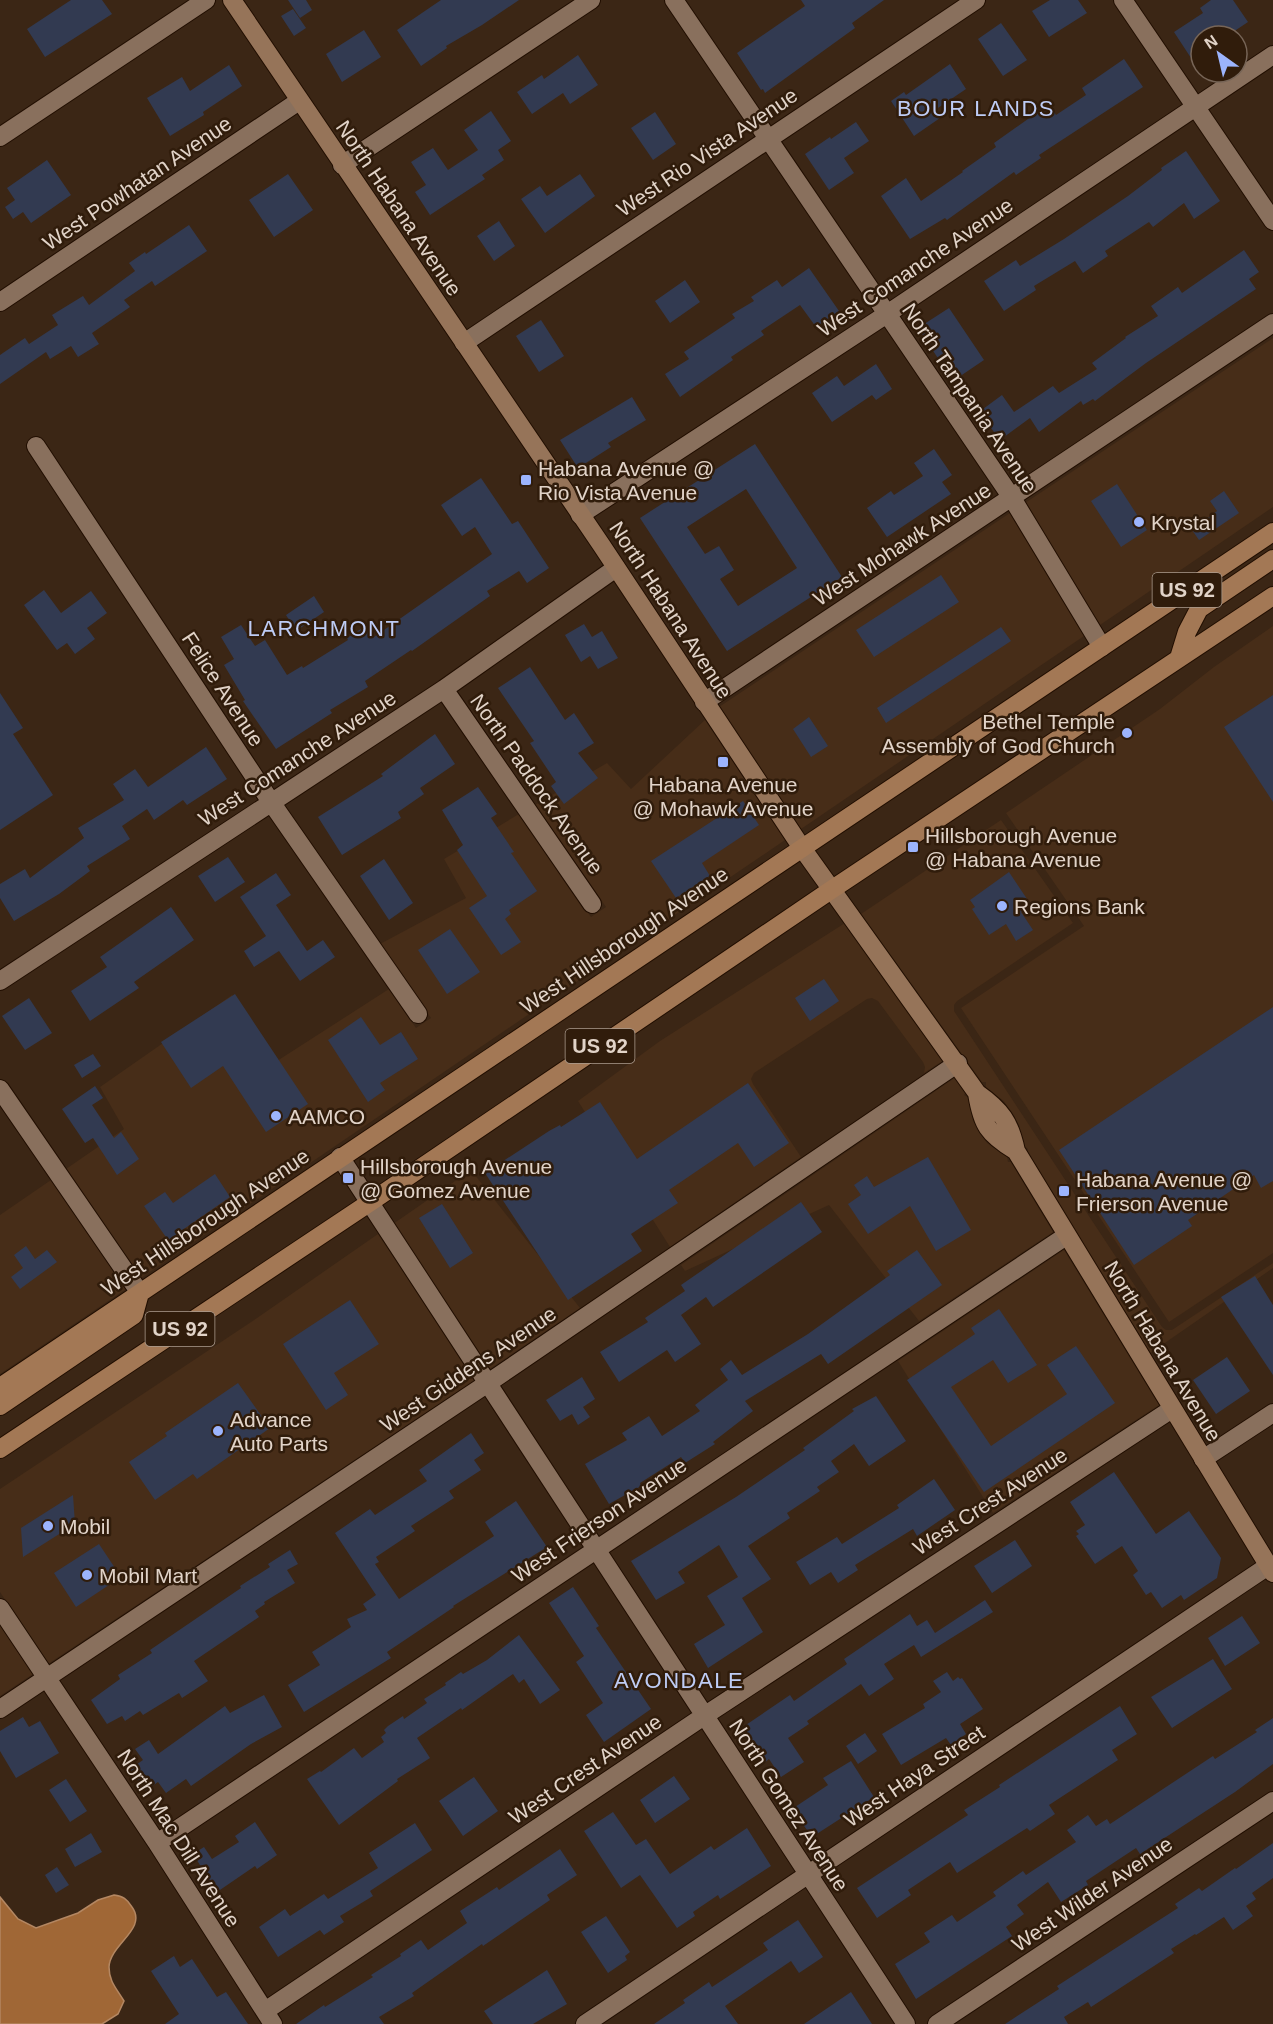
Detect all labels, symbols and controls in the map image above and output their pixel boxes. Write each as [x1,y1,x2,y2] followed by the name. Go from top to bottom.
[1189,24,1249,84] north arrow
[1201,32,1220,52] text: N
[612,83,802,221] street label: West Rio Vista Avenue
[897,96,1055,121] district label: BOUR LANDS
[38,111,236,255] street label: West Powhatan Avenue
[332,116,466,300] street label: North Habana Avenue
[813,193,1017,341] street label: West Comanche Avenue
[898,299,1042,497] street label: North Tampania Avenue
[538,457,714,504] place label: Habana Avenue @ Rio Vista Avenue
[519,473,533,487] marker: Habana Avenue @ Rio Vista Avenue
[809,478,995,610] street label: West Mohawk Avenue
[1151,511,1215,534] place label: Krystal
[1132,515,1146,529] marker: Krystal
[605,517,737,703] street label: North Habana Avenue
[1152,573,1222,607] road number: US 92
[248,616,400,641] district label: LARCHMONT
[178,628,268,750] street label: Felice Avenue
[194,686,400,830] street label: West Comanche Avenue
[466,690,608,878] street label: North Paddock Avenue
[882,710,1115,757] place label: Bethel Temple Assembly of God Church
[1120,726,1134,740] marker: Bethel Temple Assembly of God Church
[716,755,730,769] marker: Habana Avenue @ Mohawk Avenue
[633,773,813,820] place label: Habana Avenue @ Mohawk Avenue
[925,824,1117,871] place label: Hillsborough Avenue @ Habana Avenue
[906,840,920,854] marker: Hillsborough Avenue @ Habana Avenue
[516,862,732,1018] street label: West Hillsborough Avenue
[1014,895,1145,918] place label: Regions Bank
[995,899,1009,913] marker: Regions Bank
[566,1029,634,1063] road number: US 92
[288,1105,365,1128] place label: AAMCO
[269,1109,283,1123] marker: AAMCO
[97,1144,313,1300] street label: West Hillsborough Avenue
[360,1155,552,1202] place label: Hillsborough Avenue @ Gomez Avenue
[1076,1168,1252,1215] place label: Habana Avenue @ Frierson Avenue
[341,1171,355,1185] marker: Hillsborough Avenue @ Gomez Avenue
[1057,1184,1071,1198] marker: Habana Avenue @ Frierson Avenue
[1100,1257,1226,1445] street label: North Habana Avenue
[376,1302,560,1436] street label: West Giddens Avenue
[146,1312,214,1346] road number: US 92
[230,1408,328,1455] place label: Advance Auto Parts
[211,1424,225,1438] marker: Advance Auto Parts
[909,1443,1071,1559] street label: West Crest Avenue
[507,1453,691,1587] street label: West Frierson Avenue
[60,1515,110,1538] place label: Mobil
[41,1519,55,1533] marker: Mobil
[99,1564,197,1587] place label: Mobil Mart
[80,1568,94,1582] marker: Mobil Mart
[614,1668,744,1693] district label: AVONDALE
[504,1709,666,1829] street label: West Crest Avenue
[725,1715,853,1895] street label: North Gomez Avenue
[840,1720,989,1831] street label: West Haya Street
[113,1745,245,1931] street label: North Mac Dill Avenue
[1008,1832,1176,1956] street label: West Wilder Avenue

